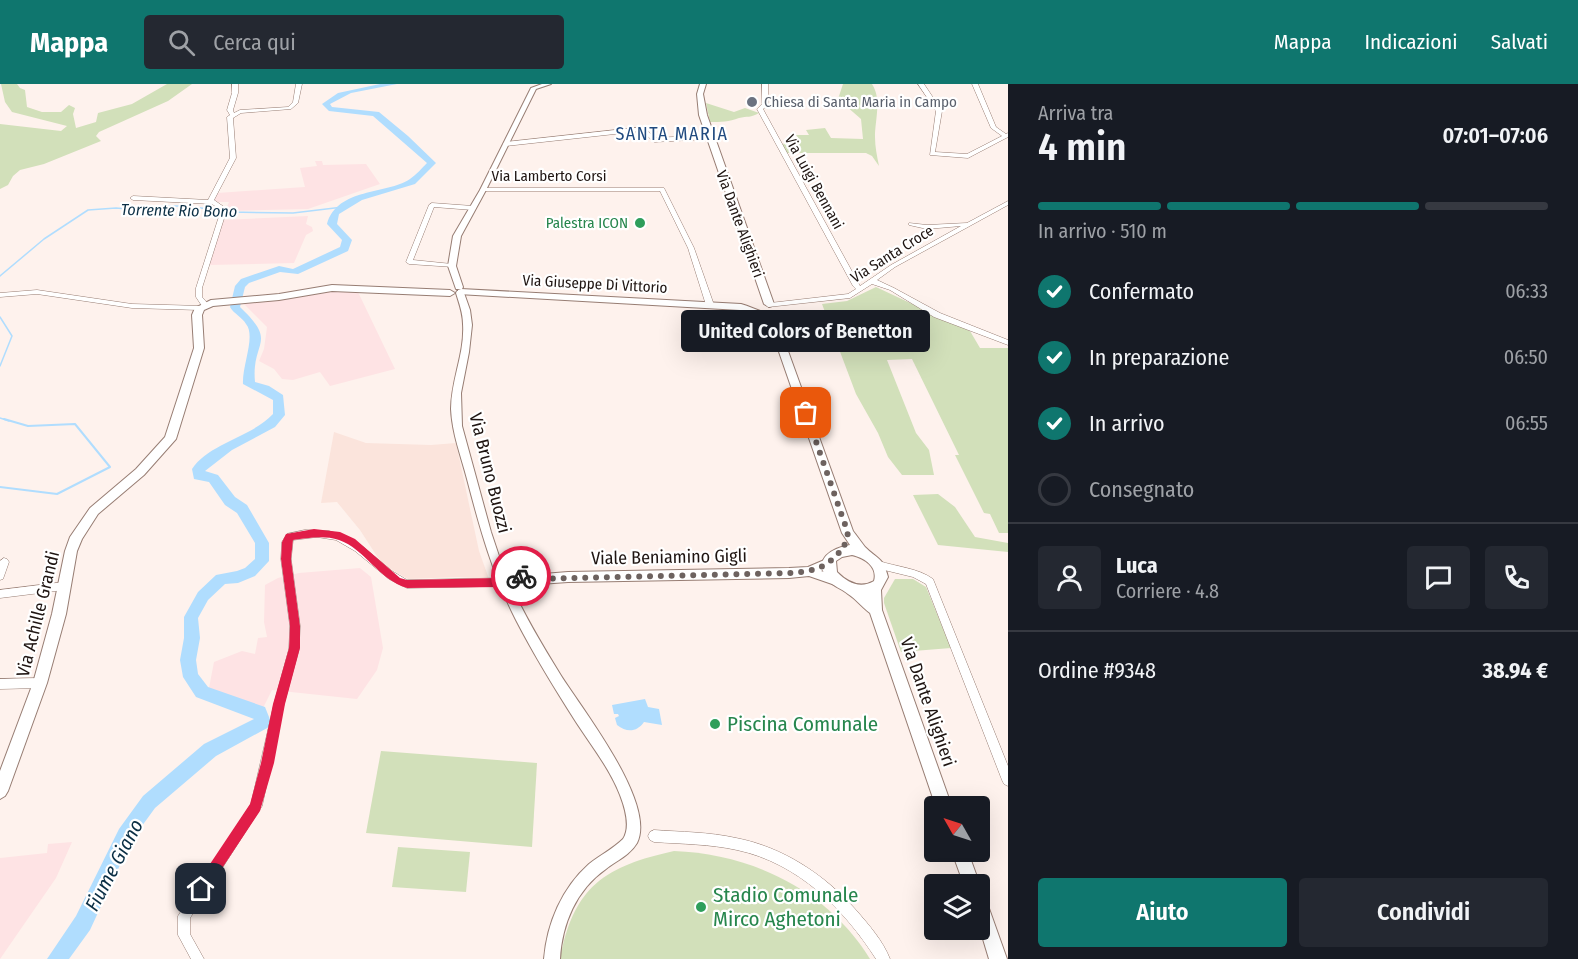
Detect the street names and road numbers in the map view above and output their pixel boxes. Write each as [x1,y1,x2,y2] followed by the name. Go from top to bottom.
[781,132,847,232] street label: Via Luigi Bennani
[492,167,606,185] street label: Via Lamberto Corsi
[712,168,768,280] street label: Via Dante Alighieri
[847,221,937,287] street label: Via Santa Croce
[522,271,668,297] street label: Via Giuseppe Di Vittorio
[464,411,516,535] street label: Via Bruno Buozzi
[591,545,747,569] street label: Viale Beniamino Gigli
[12,549,64,679] street label: Via Achille Grandi
[896,635,960,769] street label: Via Dante Alighieri

